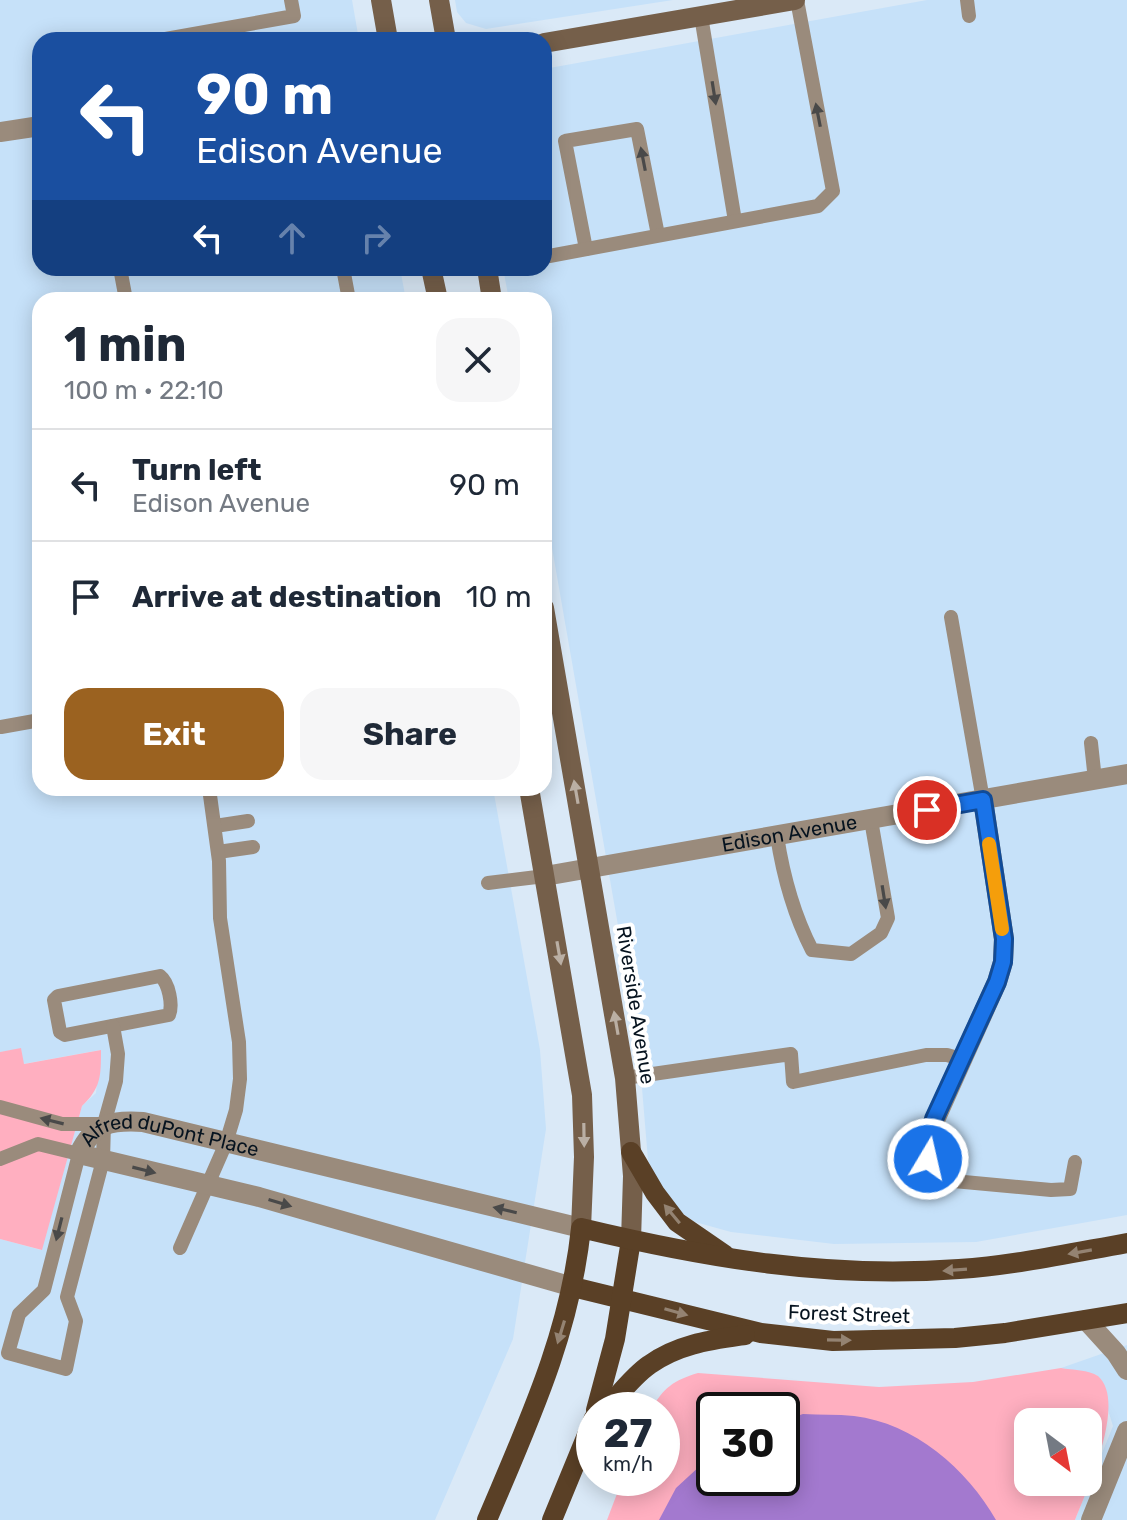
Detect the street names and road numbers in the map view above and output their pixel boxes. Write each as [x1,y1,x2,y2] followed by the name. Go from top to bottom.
[720,810,859,857] street label: Edison Avenue
[612,924,660,1086] street label: Riverside Avenue
[80,1139,266,1167] street label: Alfred duPont Place
[787,1300,911,1328] street label: Forest Street

